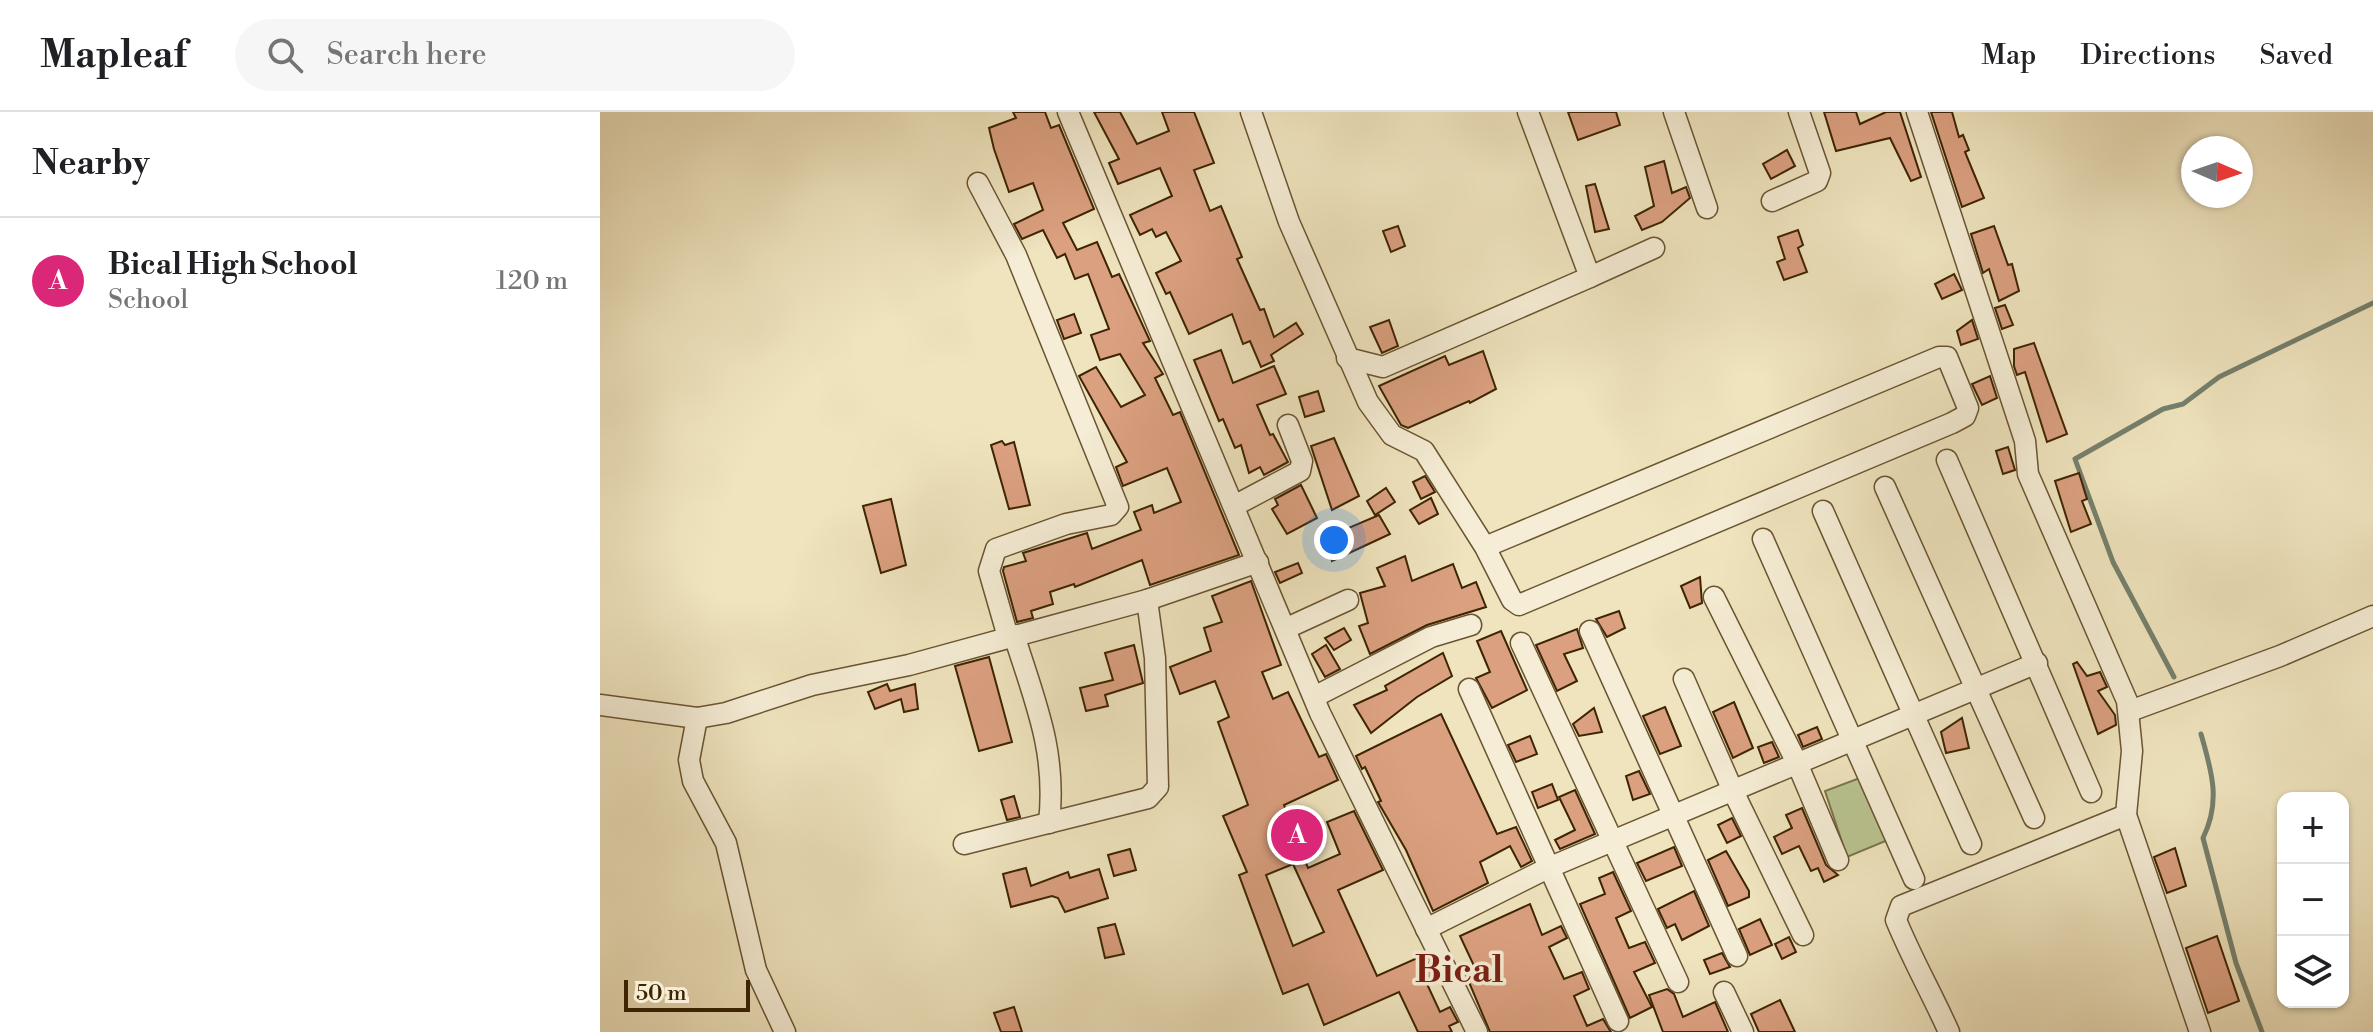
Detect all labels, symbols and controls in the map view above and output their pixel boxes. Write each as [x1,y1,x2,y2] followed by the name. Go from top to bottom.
[235,19,795,91] search box
[40,32,187,79] text: Mapleaf
[263,33,307,77] icon: search
[327,36,487,74] text: Search here
[1981,38,2036,73] text: Map
[2080,38,2215,73] text: Directions
[2259,38,2333,73] text: Saved
[2181,136,2253,208] north arrow
[32,143,150,185] text: Nearby
[108,246,357,284] text: Bical High School
[49,265,67,297] text: A
[496,265,568,297] text: 120 m
[108,284,188,316] text: School
[1314,520,1354,560] your location
[2277,792,2349,1008] map controls
[2277,792,2349,864] button: +
[1271,805,1323,865] pin: A
[2277,864,2349,936] button: −
[2277,936,2349,1008] button: layers
[1415,949,1503,994] district label: Bical
[624,976,750,1012] scale bar
[636,980,687,1007] text: 50 m

